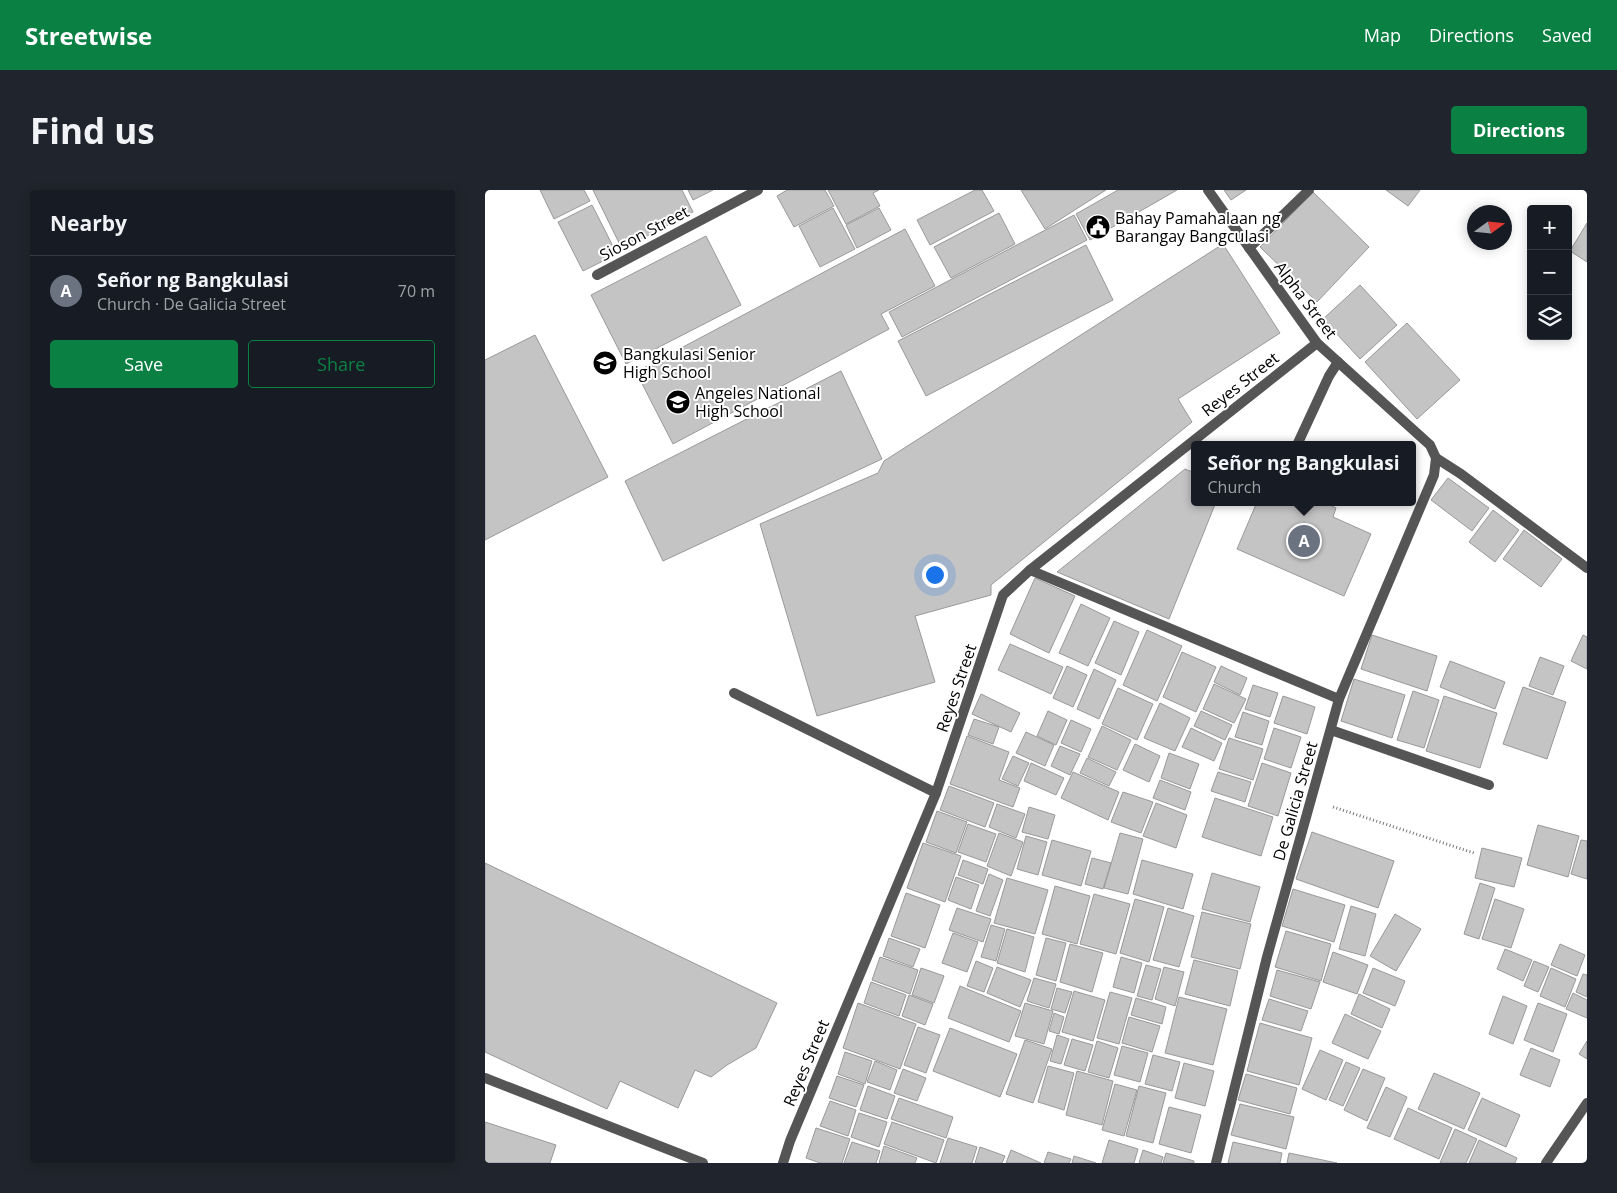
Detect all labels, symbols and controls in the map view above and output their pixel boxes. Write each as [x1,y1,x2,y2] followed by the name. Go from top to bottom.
[25,19,152,52] text: Streetwise
[1364,23,1401,47] text: Map
[1429,23,1514,47] text: Directions
[1542,23,1592,47] text: Saved
[1451,106,1587,154] button: Directions
[30,107,155,154] text: Find us
[595,200,693,266] street label: Sioson Street
[1467,205,1512,250] north arrow
[1527,205,1572,340] map controls
[1527,205,1572,250] button: +
[1115,207,1281,247] place label: Bahay Pamahalaan ng Barangay Bangculasi
[50,209,127,237] text: Nearby
[1085,214,1111,240] public building icon: Bahay Pamahalaan ng Barangay Bangculasi
[1527,250,1572,295] button: −
[1270,257,1342,343] street label: Alpha Street
[97,267,289,293] text: Señor ng Bangkulasi
[60,280,72,302] text: A
[398,280,435,302] text: 70 m
[97,293,286,315] text: Church · De Galicia Street
[1527,295,1572,340] button: layers
[50,340,238,388] button: Save
[248,340,435,388] button: Share
[623,343,756,383] place label: Bangkulasi Senior High School
[1197,347,1283,421] street label: Reyes Street
[592,350,618,376] school or university icon: Bangkulasi Senior High School
[695,382,820,422] place label: Angeles National High School
[665,389,691,415] school or university icon: Angeles National High School
[1191,441,1416,506] popup
[1208,450,1399,476] text: Señor ng Bangkulasi
[1208,476,1261,498] text: Church
[1288,522,1320,560] pin: A
[922,562,948,588] your location
[931,640,982,735] street label: Reyes Street
[1268,739,1323,863] street label: De Galicia Street
[778,1016,834,1110] street label: Reyes Street

